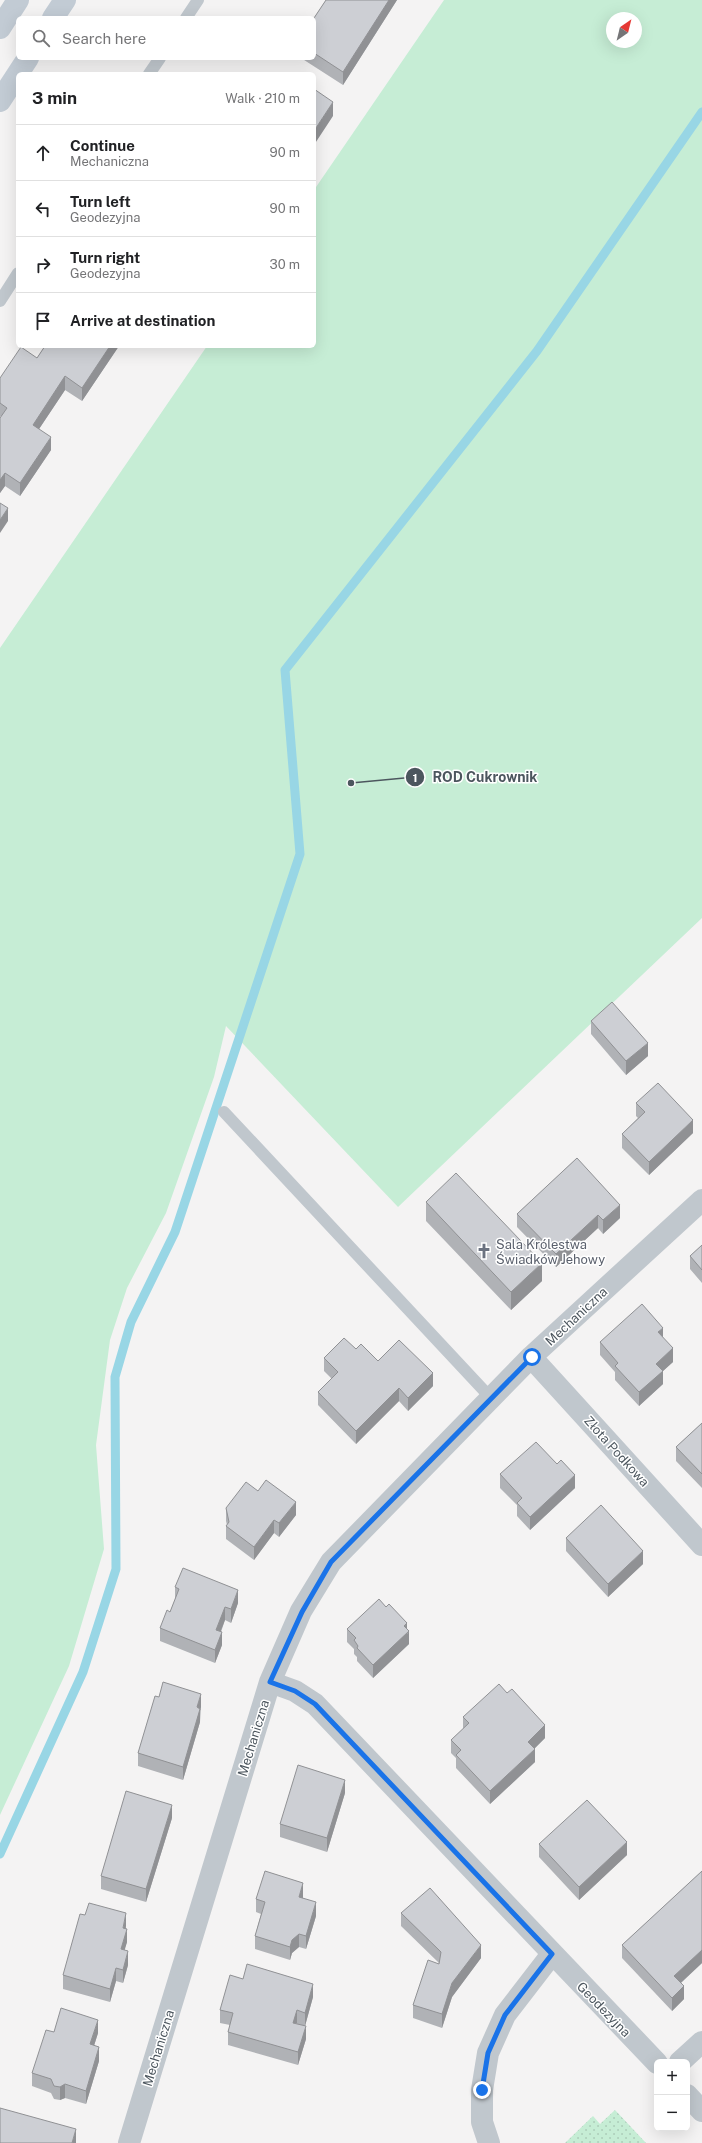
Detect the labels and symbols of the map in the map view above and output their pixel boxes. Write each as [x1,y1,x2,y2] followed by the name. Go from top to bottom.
[606,12,642,48] north arrow
[405,764,545,790] callout: ROD Cukrownik
[433,769,537,785] text: ROD Cukrownik
[412,771,418,785] text: 1
[496,1237,605,1267] place label: Sala Królestwa Świadków Jehowy
[475,1242,493,1260] church icon: Sala Królestwa Świadków Jehowy
[542,1284,610,1349] street label: Mechaniczna
[523,1348,541,1366] route start
[581,1413,652,1490] street label: Złota Podkowa
[235,1698,272,1778] street label: Mechaniczna
[574,1979,634,2040] street label: Geodezyjna
[140,2008,177,2088] street label: Mechaniczna
[473,2081,491,2099] route end

